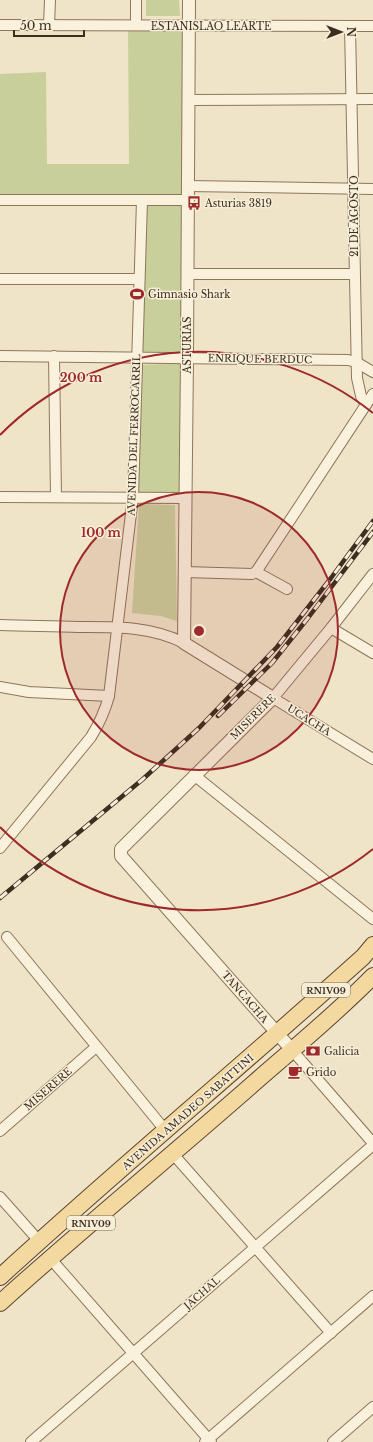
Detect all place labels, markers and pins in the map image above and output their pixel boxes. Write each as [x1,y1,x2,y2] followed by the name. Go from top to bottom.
[186,195,202,211] bus stop icon: Asturias 3819
[204,197,272,210] place label: Asturias 3819
[129,286,145,302] sports icon: Gimnasio Shark
[148,288,231,301] place label: Gimnasio Shark
[192,624,206,638] centre of rings
[305,1043,321,1059] bank icon: Galicia
[324,1045,360,1058] place label: Galicia
[287,1064,303,1080] cafe icon: Grido
[306,1066,337,1079] place label: Grido

